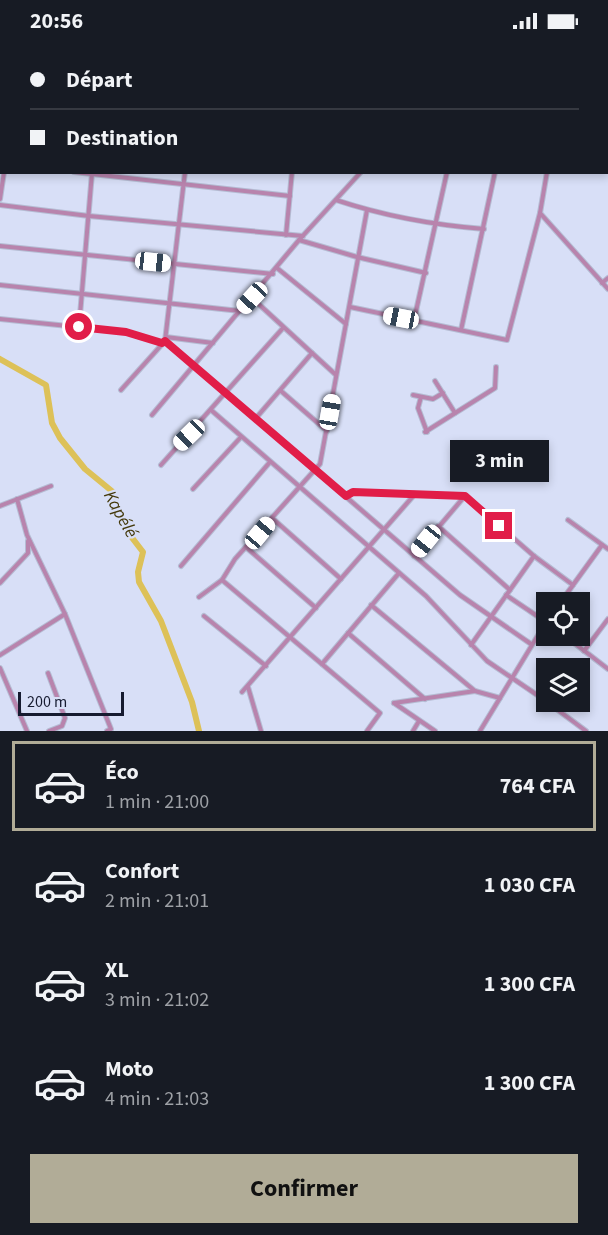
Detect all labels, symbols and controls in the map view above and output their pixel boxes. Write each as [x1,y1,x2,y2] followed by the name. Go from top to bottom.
[30,5,83,37] text: 20:56
[66,64,133,96] text: Départ
[66,122,178,154] text: Destination
[134,251,172,273] car
[233,279,271,317] car
[382,306,420,330] car
[65,313,92,340] route start
[318,393,342,431] car
[170,416,208,454] car
[450,439,548,481] callout: 3 min
[475,447,524,475] text: 3 min
[97,486,144,543] water label: Kapélé
[485,512,512,539] route end
[242,513,278,553] car
[408,521,444,561] car
[536,592,590,712] map controls
[536,592,590,646] button: locate
[536,658,590,712] button: layers
[18,689,124,716] scale bar
[27,691,67,713] text: 200 m
[105,756,139,788] text: Éco
[33,759,87,813] icon: car
[500,770,575,802] text: 764 CFA
[105,788,209,816] text: 1 min · 21:00
[105,855,179,887] text: Confort
[33,858,87,912] icon: car
[484,869,575,901] text: 1 030 CFA
[105,887,209,915] text: 2 min · 21:01
[105,954,129,986] text: XL
[33,957,87,1011] icon: car
[484,968,575,1000] text: 1 300 CFA
[105,986,209,1014] text: 3 min · 21:02
[105,1053,154,1085] text: Moto
[33,1056,87,1110] icon: car
[484,1067,575,1099] text: 1 300 CFA
[105,1085,209,1113] text: 4 min · 21:03
[30,1154,578,1223] button: Confirmer

